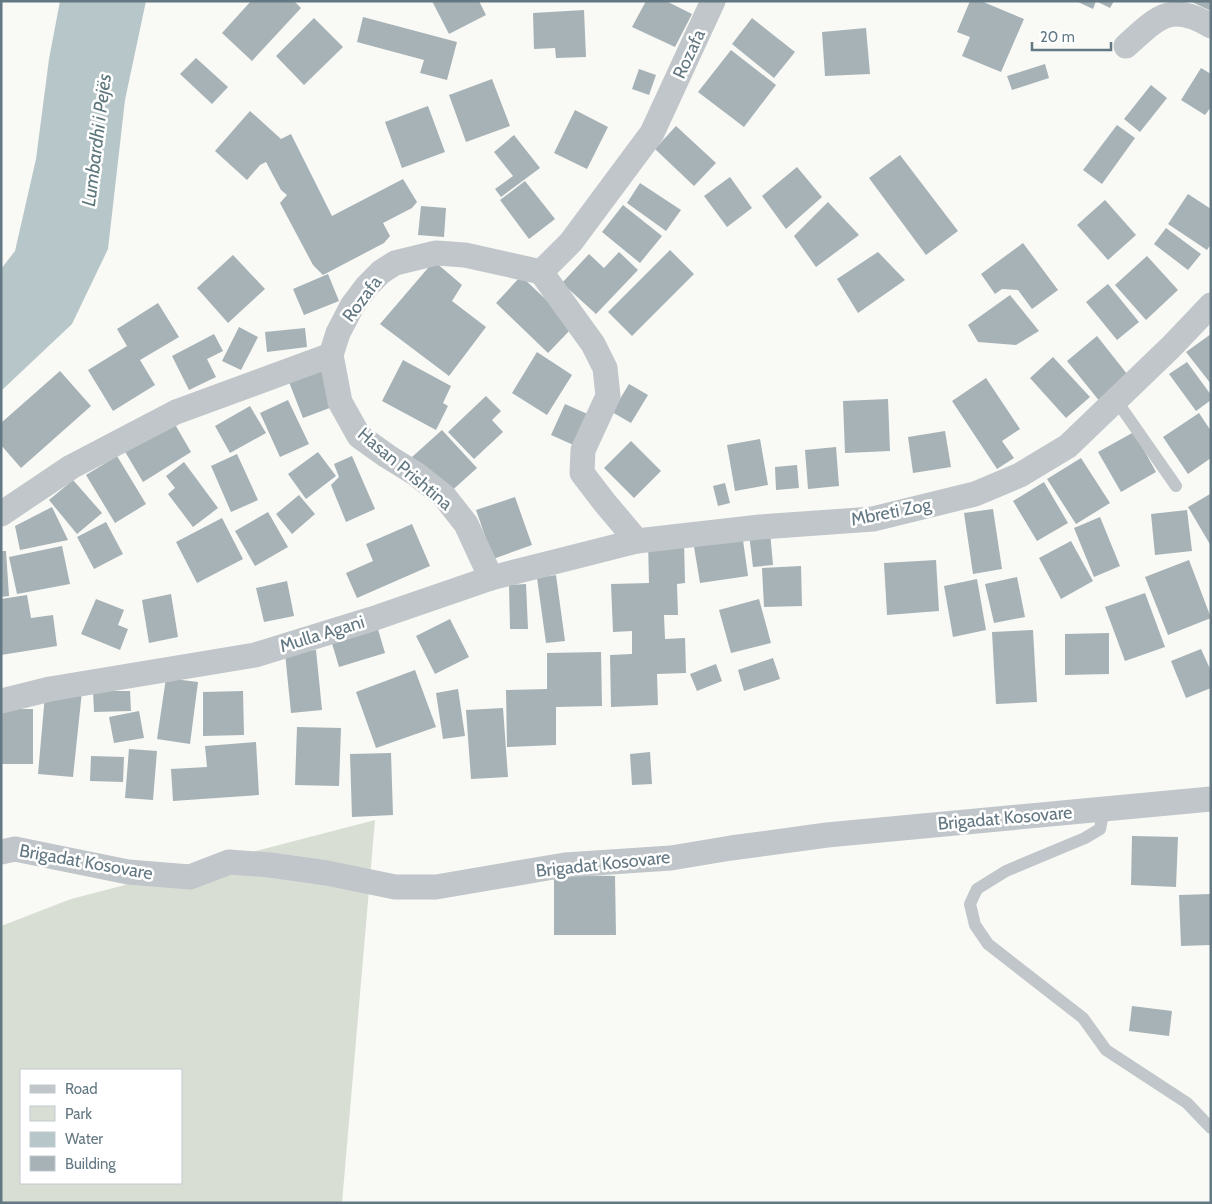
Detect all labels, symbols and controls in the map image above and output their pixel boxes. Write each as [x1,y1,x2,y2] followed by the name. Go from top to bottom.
[1032,20,1111,52] scale bar
[668,26,710,82] street label: Rozafa
[1040,28,1075,46] text: 20 m
[77,72,116,208] water label: Lumbardhi i Pejës
[338,271,387,326] street label: Rozafa
[353,423,457,515] street label: Hasan Prishtina
[849,493,934,531] street label: Mbreti Zog
[277,611,367,657] street label: Mulla Agani
[937,801,1073,835] street label: Brigadat Kosovare
[18,839,154,885] street label: Brigadat Kosovare
[535,846,671,882] street label: Brigadat Kosovare
[20,1069,182,1184] legend
[65,1080,98,1098] text: Road
[65,1105,92,1123] text: Park
[65,1130,103,1148] text: Water
[65,1155,116,1173] text: Building

